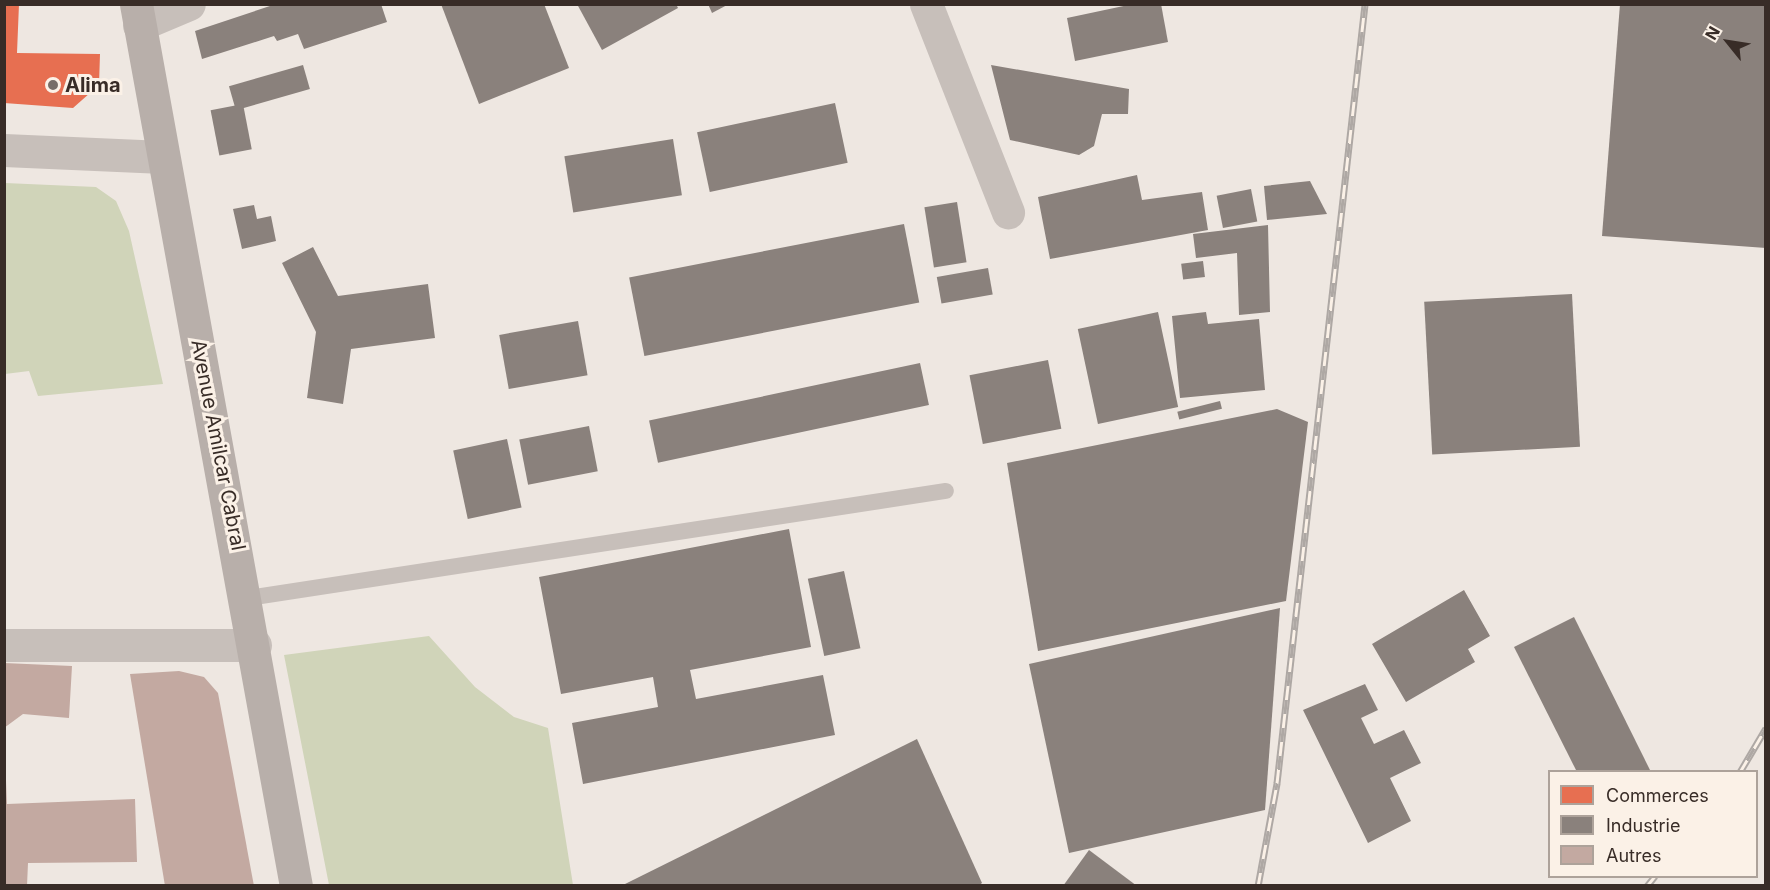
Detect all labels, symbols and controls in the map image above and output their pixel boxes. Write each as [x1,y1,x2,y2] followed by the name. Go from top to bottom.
[1698,12,1758,72] north arrow
[1701,23,1724,43] text: N
[65,73,121,97] place label: Alima
[46,78,60,92] marker: Alima
[186,337,250,553] street label: Avenue Amilcar Cabral
[1548,770,1758,878] legend
[1606,785,1709,806] text: Commerces
[1606,815,1680,836] text: Industrie
[1606,845,1661,866] text: Autres

